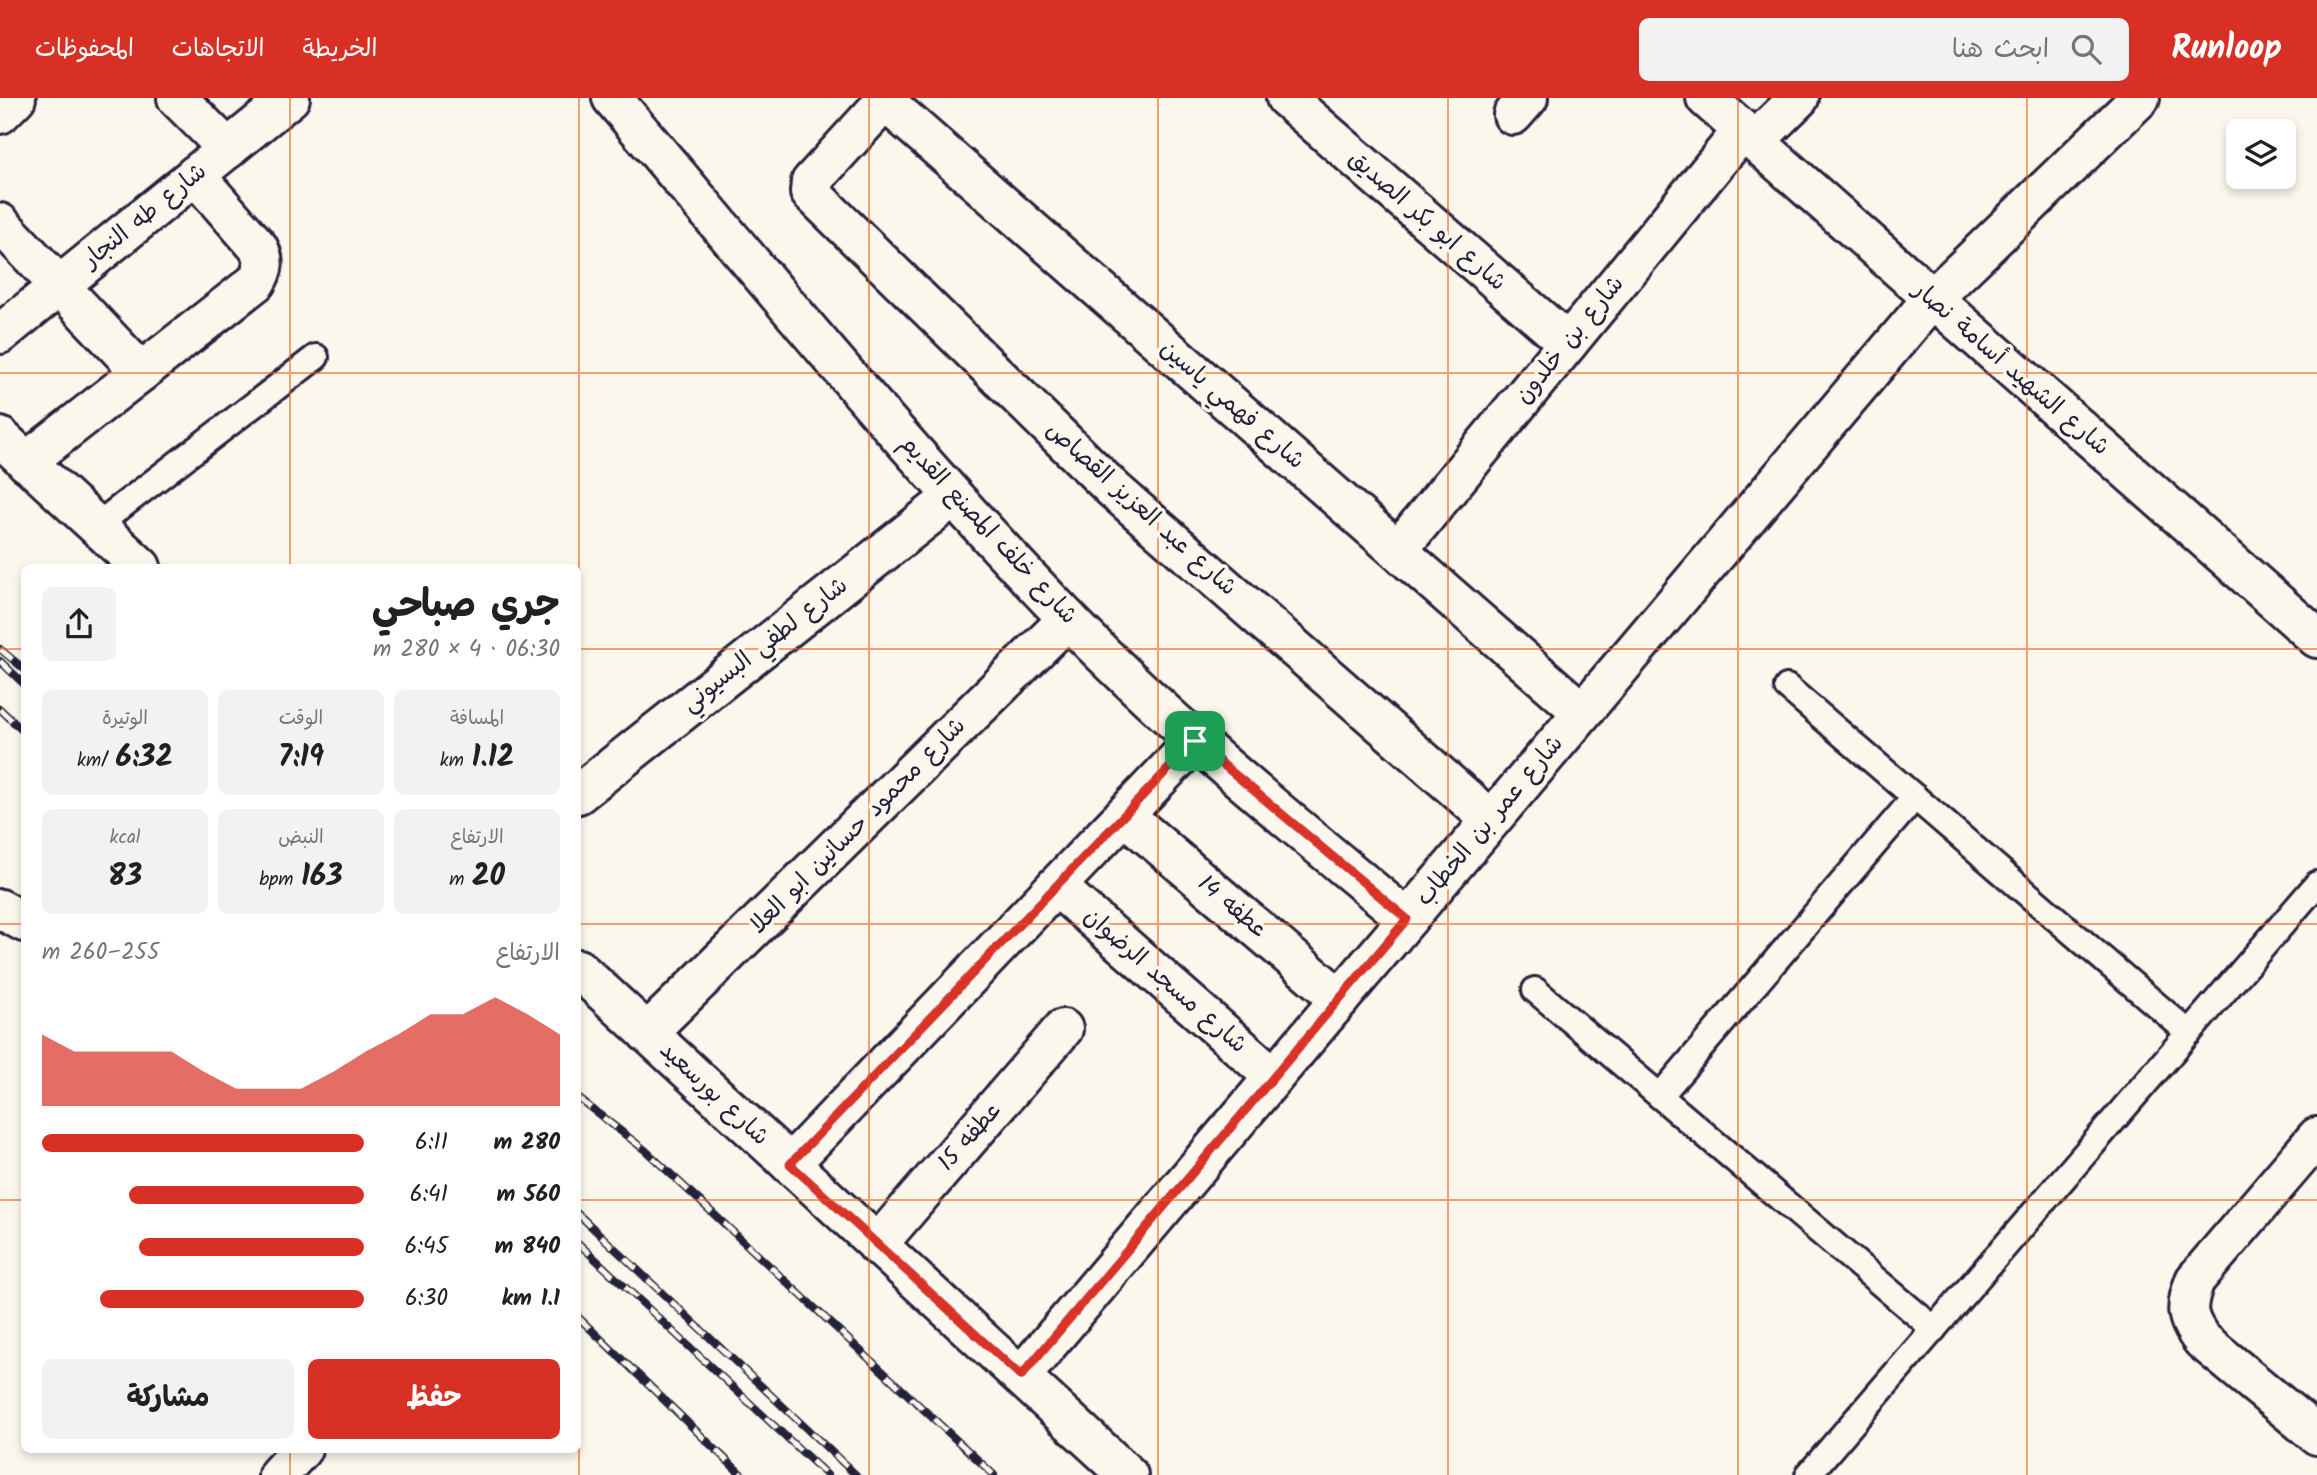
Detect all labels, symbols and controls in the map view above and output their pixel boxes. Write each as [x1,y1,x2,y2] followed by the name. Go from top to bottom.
[1639,18,2129,81] search box
[2171,23,2282,76] text: Runloop
[1952,29,2049,71] text: ابحث هنا
[35,30,134,69] text: المحفوظات
[172,30,265,69] text: الاتجاهات
[303,30,377,69] text: الخريطة
[2067,30,2105,68] icon: search
[2226,119,2296,189] map controls
[2226,119,2296,189] button: layers
[1339,141,1515,301] street label: شارع ابو بكر الصديق
[72,153,216,280] street label: شارع طه النجار
[1506,267,1634,413] street label: شارع بن خلدون
[1902,271,2118,466] street label: شارع الشهيد أسامة نصار
[1150,331,1314,479] street label: شارع فهمي ياسين
[1036,412,1246,606] street label: شارع عبد العزيز القصاص
[889,426,1087,634] street label: شارع خلف المصنع القديم
[673,567,857,723] street label: شارع لطفي البسيوني
[372,576,560,636] text: جري صباحي
[42,587,116,661] button: share
[373,632,560,668] text: 06:30 · 4 × 280 m
[102,704,148,734] text: الوتيرة
[279,704,323,734] text: الوقت
[450,704,504,734] text: المسافة
[740,708,976,944] street label: شارع محمود حسانين ابو العلا
[1165,711,1225,771] pin
[1176,722,1214,760] icon: arrive
[1406,727,1574,915] street label: شارع عمر بن الخطاب
[115,734,173,782] text: 6:32
[278,734,324,782] text: 7:19
[471,734,514,782] text: 1.12
[77,746,115,776] text: /km
[440,746,471,776] text: km
[110,823,140,853] text: kcal
[278,823,324,853] text: النبض
[450,823,504,853] text: الارتفاع
[108,853,142,901] text: 83
[301,853,343,901] text: 163
[472,853,505,901] text: 20
[259,865,301,895] text: bpm
[449,865,472,895] text: m
[1188,866,1276,948] street label: عطفه 14
[1074,898,1256,1064] street label: شارع مسجد الرضوان
[42,935,159,971] text: 255–260 m
[496,936,560,972] text: الارتفاع
[650,1032,778,1156] street label: شارع بورسعيد
[928,1093,1012,1181] street label: عطفه 15
[415,1125,448,1161] text: 6:11
[494,1125,560,1161] text: 280 m
[410,1177,448,1213] text: 6:41
[496,1177,560,1213] text: 560 m
[405,1229,448,1265] text: 6:45
[494,1229,560,1265] text: 840 m
[405,1281,448,1317] text: 6:30
[502,1281,560,1317] text: 1.1 km
[42,1359,294,1439] button: مشاركة
[308,1359,560,1439] button: حفظ

